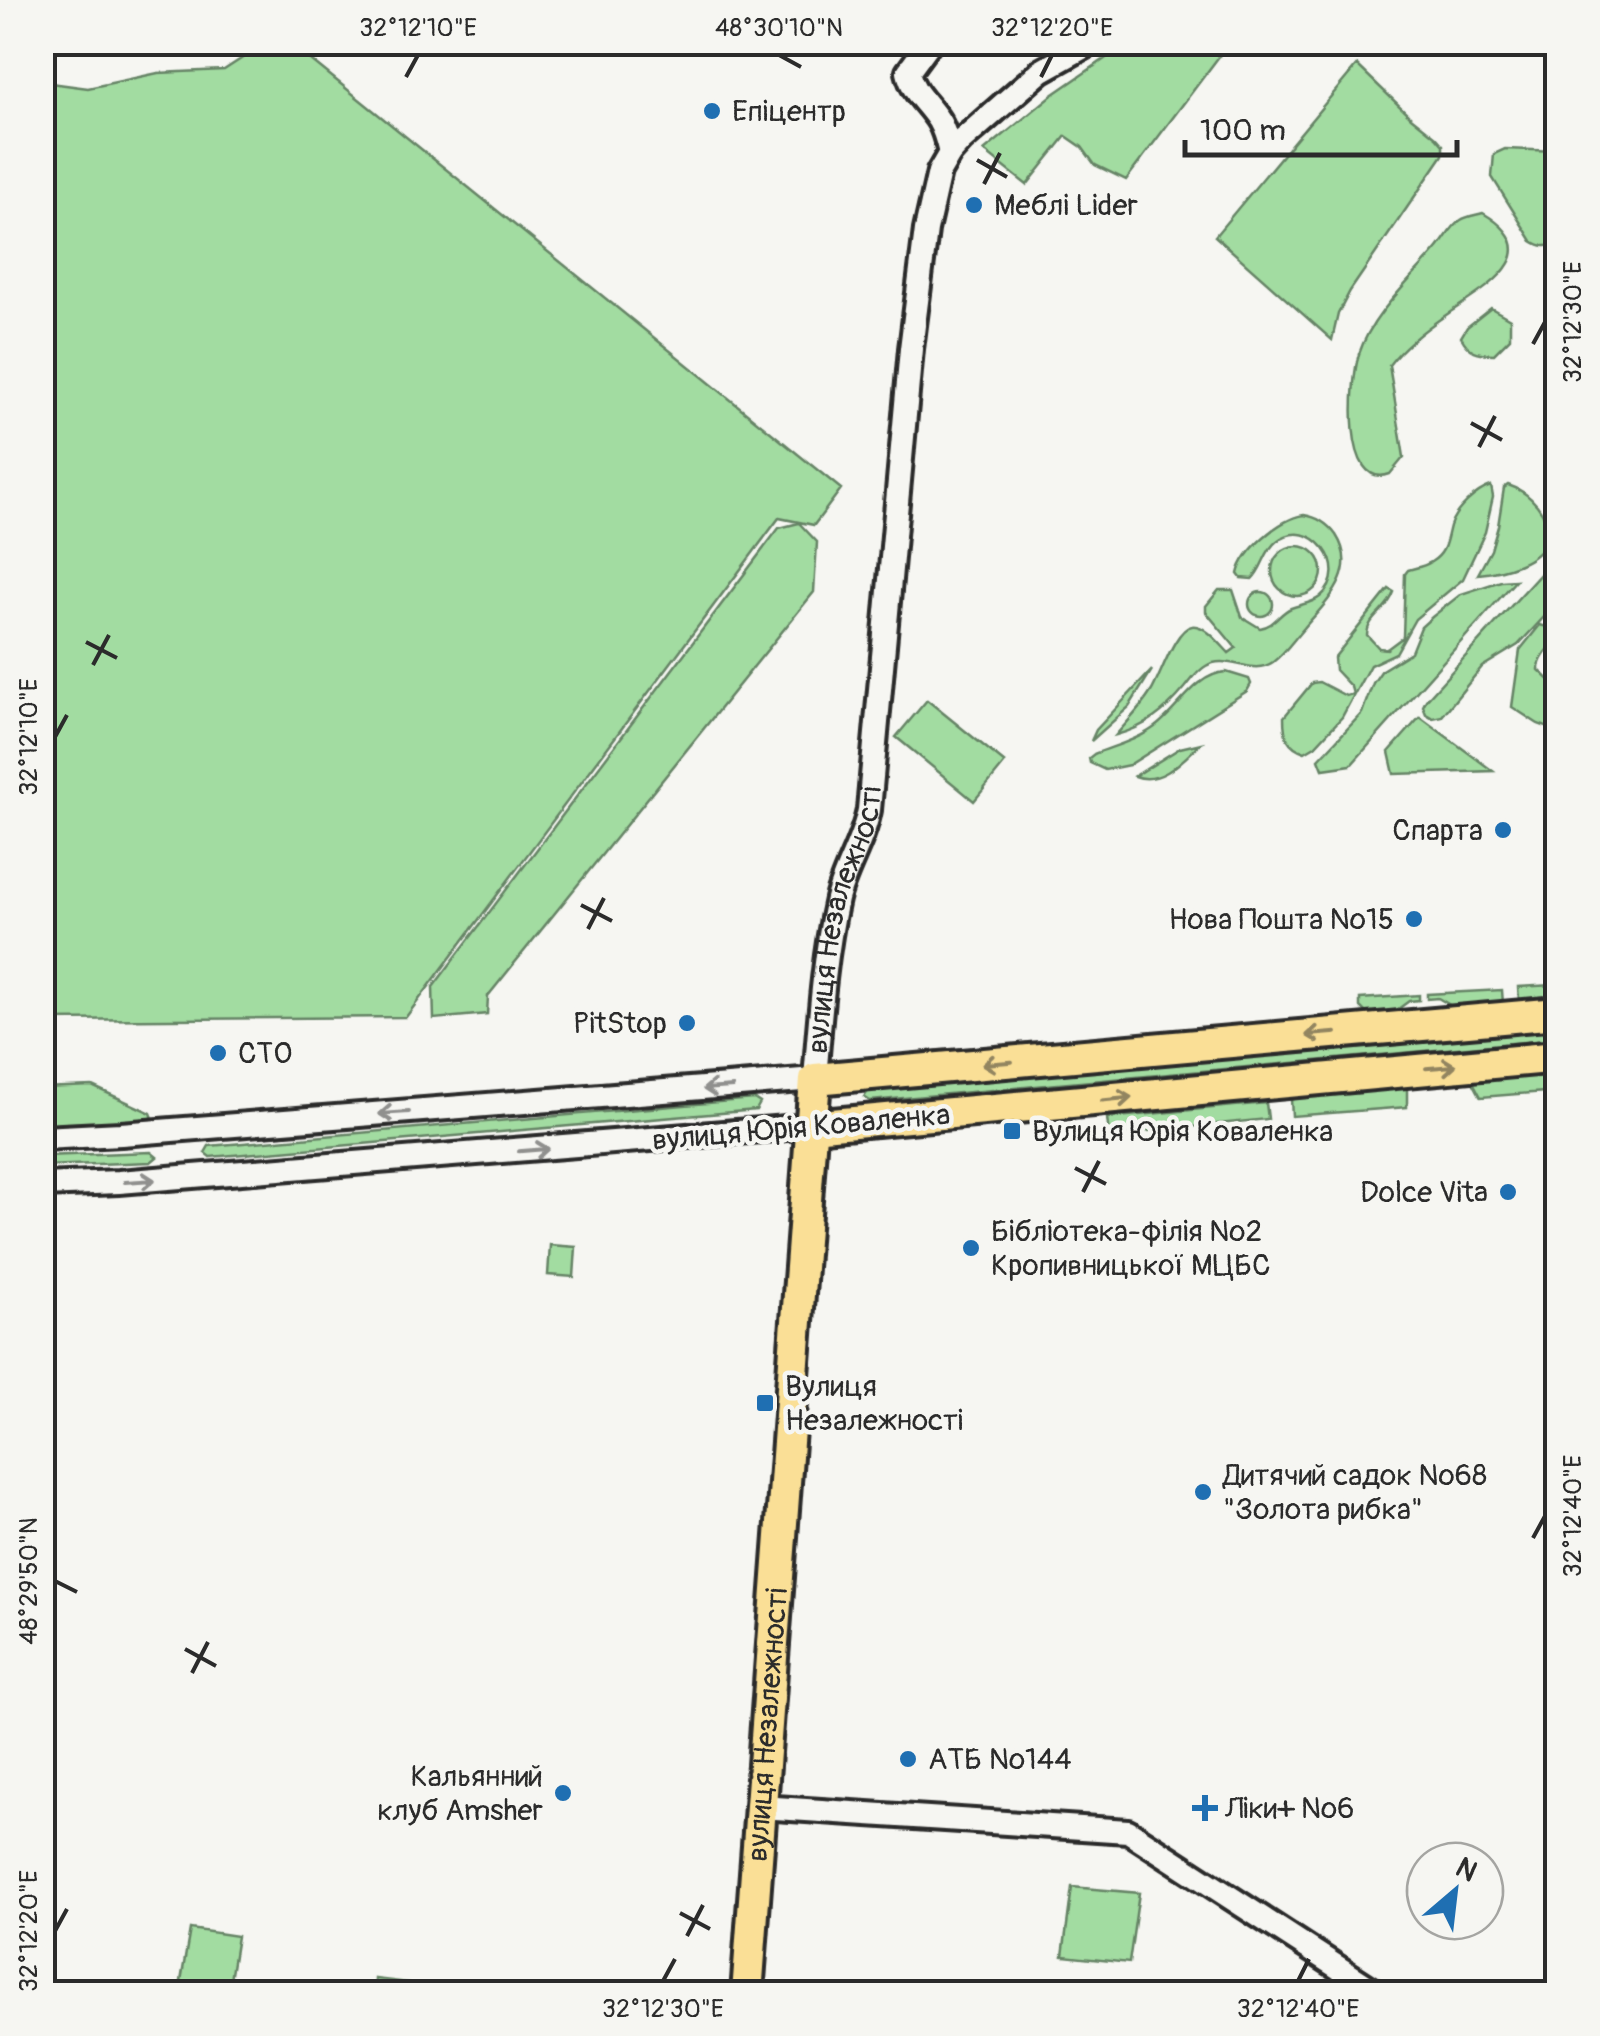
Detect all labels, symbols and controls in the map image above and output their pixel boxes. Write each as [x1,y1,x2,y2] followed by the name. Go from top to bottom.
[359,13,477,44] text: 32°12'10"E
[715,13,843,44] text: 48°30'10"N
[991,13,1113,44] text: 32°12'20"E
[732,93,846,130] place label: Епіцентр
[1185,95,1458,157] scale bar
[701,100,723,122] marker: Епіцентр
[1200,112,1286,149] text: 100 m
[994,187,1138,224] place label: Меблі Lider
[963,194,985,216] marker: Меблі Lider
[1558,261,1589,383] text: 32°12'30"E
[14,678,45,796] text: 32°12'10"E
[799,785,890,1055] street label: вулиця Незалежності
[1392,812,1483,849] place label: Спарта
[1492,819,1514,841] marker: Спарта
[1168,901,1394,938] place label: Нова Пошта №15
[1403,908,1425,930] marker: Нова Пошта №15
[573,1005,667,1042] place label: PitStop
[676,1012,698,1034] marker: PitStop
[1305,1025,1338,1044] one-way arrow
[238,1035,292,1072] place label: СТО
[207,1042,229,1064] marker: СТО
[982,1053,1014,1072] one-way arrow
[1424,1058,1456,1077] one-way arrow
[702,1078,734,1097] one-way arrow
[1101,1089,1133,1108] one-way arrow
[650,1096,952,1159] street label: вулиця Юрія Коваленка
[378,1104,410,1123] one-way arrow
[1032,1113,1333,1150] place label: Вулиця Юрія Коваленка
[1001,1120,1023,1142] marker: Вулиця Юрія Коваленка
[517,1140,549,1159] one-way arrow
[123,1171,155,1190] one-way arrow
[1360,1174,1488,1211] place label: Dolce Vita
[1497,1181,1519,1203] marker: Dolce Vita
[991,1213,1271,1284] place label: Бібліотека-філія №2 Кропивницької МЦБС
[960,1237,982,1259] marker: Бібліотека-філія №2 Кропивницької МЦБС
[785,1368,963,1439] place label: Вулиця Незалежності
[754,1392,776,1414] marker: Вулиця Незалежності
[1558,1455,1589,1577] text: 32°12'40"E
[1222,1457,1487,1528] place label: Дитячий садок №68 "Золота рибка"
[1192,1481,1214,1503] marker: Дитячий садок №68 "Золота рибка"
[14,1517,45,1645] text: 48°29'50"N
[739,1587,796,1863] street label: вулиця Незалежності
[928,1741,1072,1778] place label: АТБ №144
[897,1748,919,1770] marker: АТБ №144
[377,1758,543,1829] place label: Кальянний клуб Amsher
[552,1782,574,1804] marker: Кальянний клуб Amsher
[1224,1790,1355,1827] place label: Ліки+ №6
[1194,1797,1216,1819] marker: Ліки+ №6
[1405,1841,1505,1941] north arrow
[1449,1850,1483,1890] text: N
[14,1870,45,1992] text: 32°12'20"E
[602,1994,724,2025] text: 32°12'30"E
[1237,1994,1359,2025] text: 32°12'40"E

